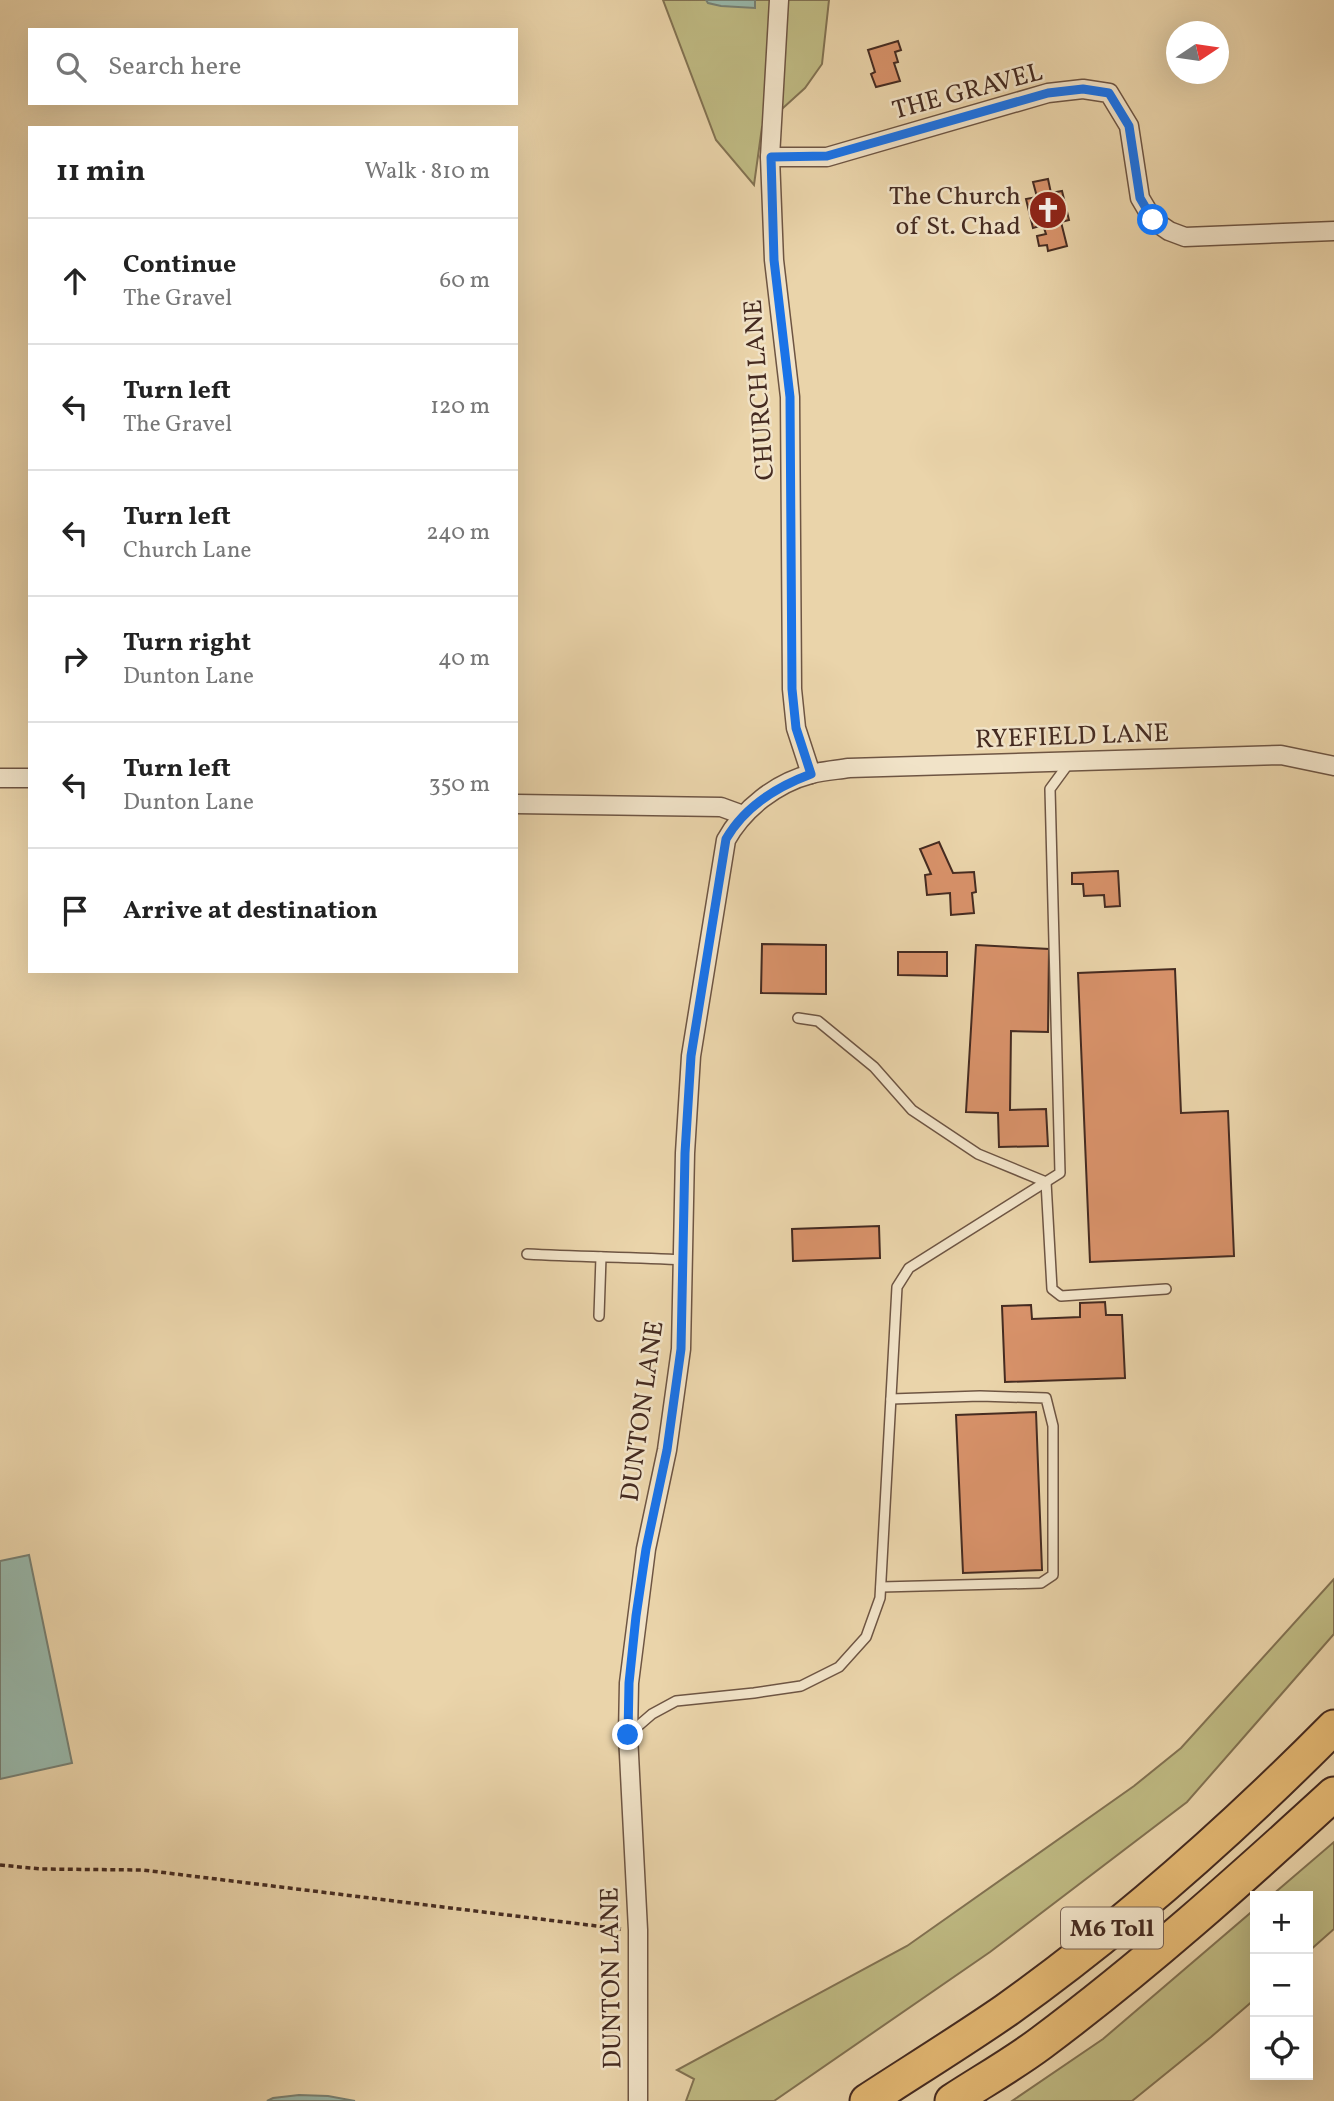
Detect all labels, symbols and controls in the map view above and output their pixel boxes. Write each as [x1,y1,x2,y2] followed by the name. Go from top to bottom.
[1166,21,1229,84] north arrow
[28,28,518,105] search box
[52,48,90,86] icon: search
[108,49,241,85] text: Search here
[888,54,1047,129] street label: THE GRAVEL
[56,151,146,193] text: 11 min
[365,156,490,188] text: Walk · 810 m
[889,179,1021,245] place label: The Church of St. Chad
[1027,189,1069,231] church icon: The Church of St. Chad
[1137,204,1168,235] route start
[123,247,236,283] text: Continue
[56,262,94,300] icon: ahead
[440,265,490,297] text: 60 m
[123,283,232,315] text: The Gravel
[736,298,784,482] street label: CHURCH LANE
[123,373,231,409] text: Turn left
[56,388,94,426] icon: left
[430,391,490,423] text: 120 m
[123,409,232,441] text: The Gravel
[123,499,231,535] text: Turn left
[56,514,94,552] icon: left
[426,517,490,549] text: 240 m
[123,535,251,567] text: Church Lane
[123,625,251,661] text: Turn right
[56,640,94,678] icon: right
[438,643,490,675] text: 40 m
[123,661,254,693] text: Dunton Lane
[974,716,1170,758] street label: RYEFIELD LANE
[123,751,231,787] text: Turn left
[56,766,94,804] icon: left
[429,769,490,801] text: 350 m
[123,787,254,819] text: Dunton Lane
[56,892,94,930] icon: arrive
[123,893,378,929] text: Arrive at destination
[612,1319,673,1504] street label: DUNTON LANE
[612,1719,643,1750] route end
[592,1887,632,2069] street label: DUNTON LANE
[1250,1891,1313,2080] map controls
[1250,1891,1313,1954] button: +
[1061,1908,1163,1949] road number: M6 Toll
[1250,1954,1313,2017] button: −
[1250,2017,1313,2080] button: locate

